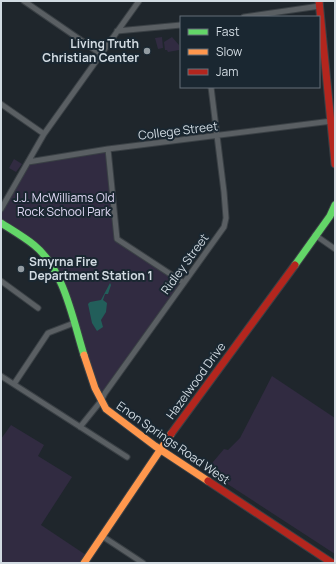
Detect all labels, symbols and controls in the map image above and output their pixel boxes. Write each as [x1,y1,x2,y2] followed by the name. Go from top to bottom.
[180,16,320,88] legend
[216,23,240,40] text: Fast
[42,35,139,66] place label: Living Truth Christian Center
[216,43,242,60] text: Slow
[142,46,152,56] marker: Living Truth Christian Center
[216,63,238,80] text: Jam
[137,117,219,144] street label: College Street
[13,189,115,220] park label: J.J. McWilliams Old Rock School Park
[157,230,212,297] street label: Ridley Street
[29,253,153,284] place label: Smyrna Fire Department Station 1
[16,264,26,274] marker: Smyrna Fire Department Station 1
[162,339,229,423] street label: Hazelwood Drive
[113,397,233,488] street label: Enon Springs Road West

